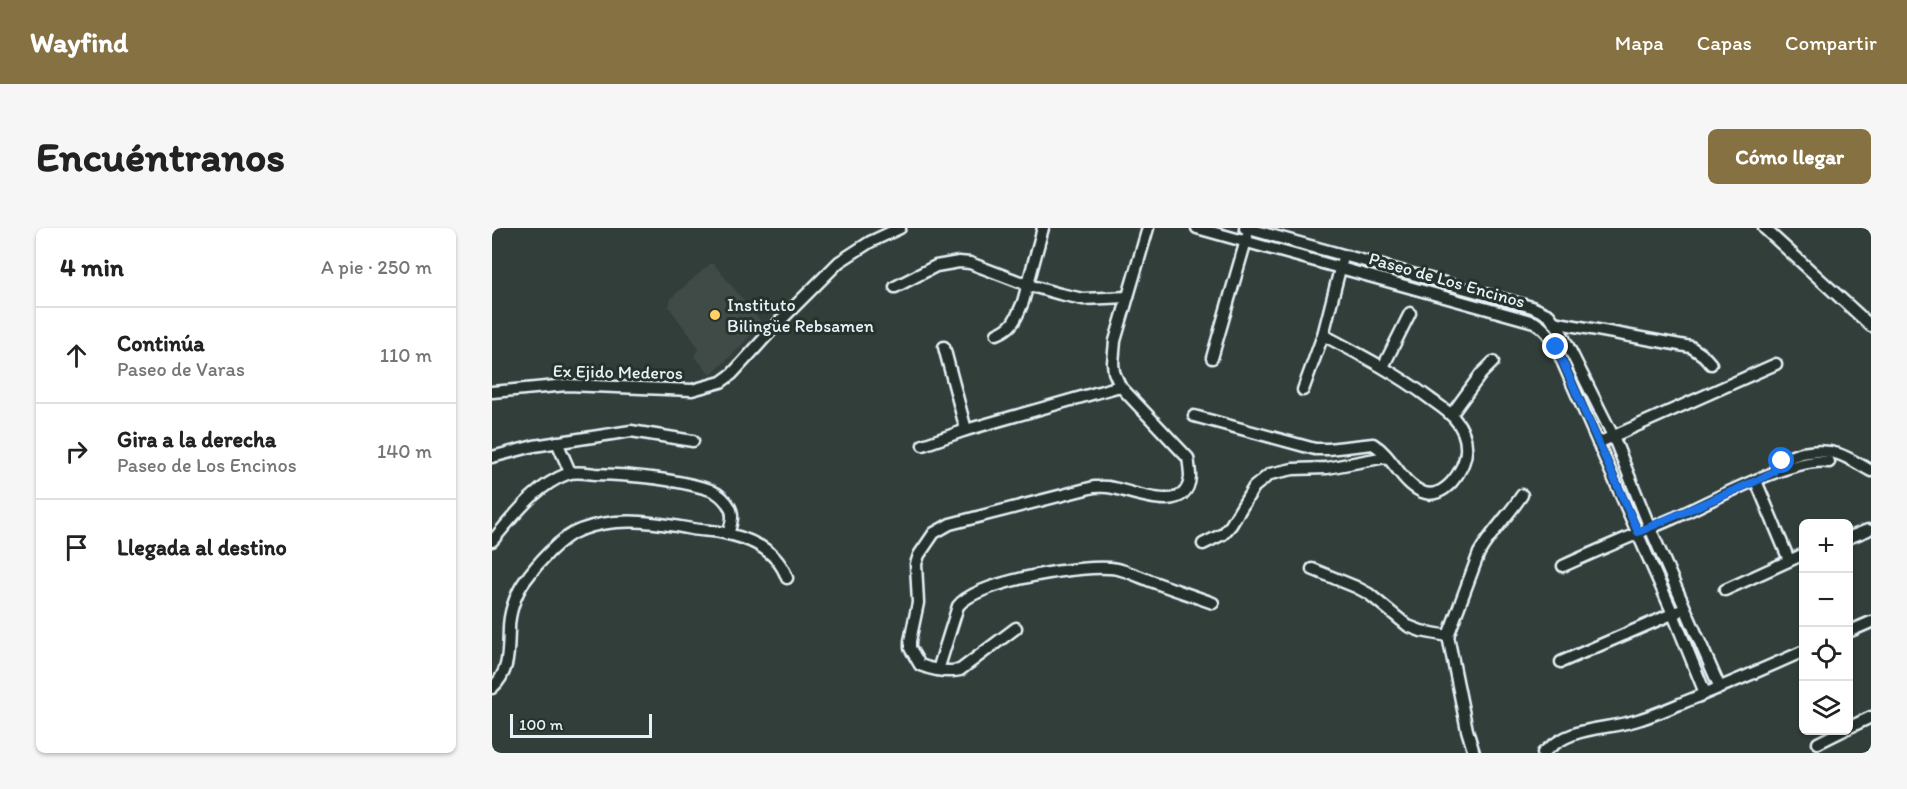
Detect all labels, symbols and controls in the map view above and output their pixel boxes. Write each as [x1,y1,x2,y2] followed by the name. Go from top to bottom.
[30,25,128,59] text: Wayfind
[1615,30,1664,55] text: Mapa
[1697,30,1752,55] text: Capas
[1785,30,1877,55] text: Compartir
[1708,129,1871,184] button: Cómo llegar
[36,131,285,182] text: Encuéntranos
[1366,247,1528,313] street label: Paseo de Los Encinos
[60,251,124,283] text: 4 min
[321,255,432,279] text: A pie · 250 m
[727,294,874,337] place label: Instituto Bilingüe Rebsamen
[708,308,722,322] marker: Instituto Bilingüe Rebsamen
[117,330,205,357] text: Continúa
[1542,333,1568,359] route end
[60,339,93,372] icon: ahead
[380,343,432,367] text: 110 m
[117,357,245,381] text: Paseo de Varas
[553,360,683,384] street label: Ex Ejido Mederos
[117,426,276,453] text: Gira a la derecha
[60,435,93,468] icon: right
[377,439,432,463] text: 140 m
[1768,447,1794,473] route start
[117,453,297,477] text: Paseo de Los Encinos
[1799,519,1853,735] map controls
[1799,519,1853,573] button: +
[60,531,93,564] icon: arrive
[117,534,287,561] text: Llegada al destino
[1799,573,1853,627] button: −
[1799,627,1853,681] button: locate
[1799,681,1853,735] button: layers
[510,711,652,738] scale bar
[519,715,563,734] text: 100 m

